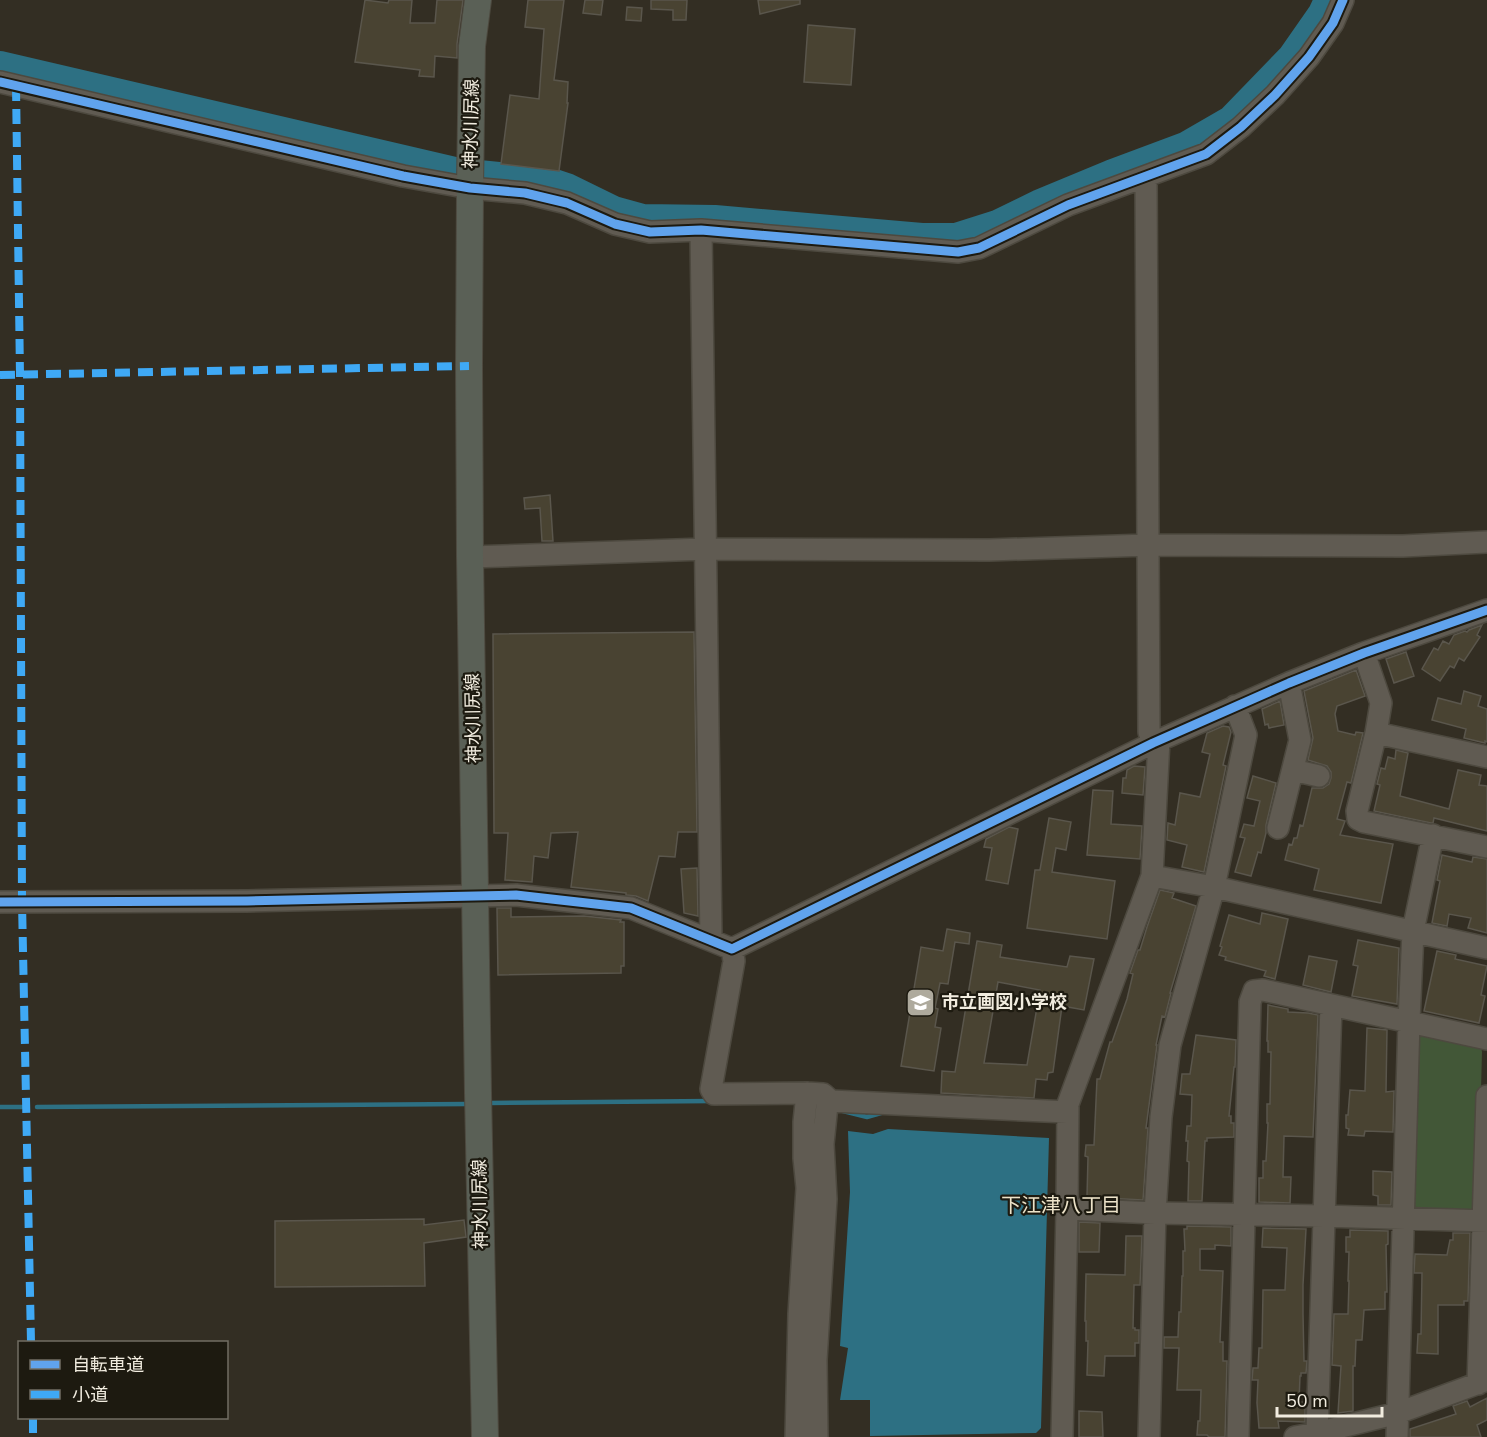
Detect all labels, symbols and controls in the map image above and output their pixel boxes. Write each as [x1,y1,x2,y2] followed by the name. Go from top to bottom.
[458,79,484,169] street label: 神水川尻線
[460,673,486,763] street label: 神水川尻線
[904,986,936,1018] school or university icon: 市立画図小学校
[941,990,1067,1014] place label: 市立画図小学校
[467,1159,493,1249] street label: 神水川尻線
[1001,1192,1121,1219] district label: 下江津八丁目
[18,1341,228,1419] legend
[72,1353,144,1377] text: 自転車道
[1277,1380,1382,1418] scale bar
[72,1383,108,1407] text: 小道
[1286,1389,1328,1413] text: 50 m

